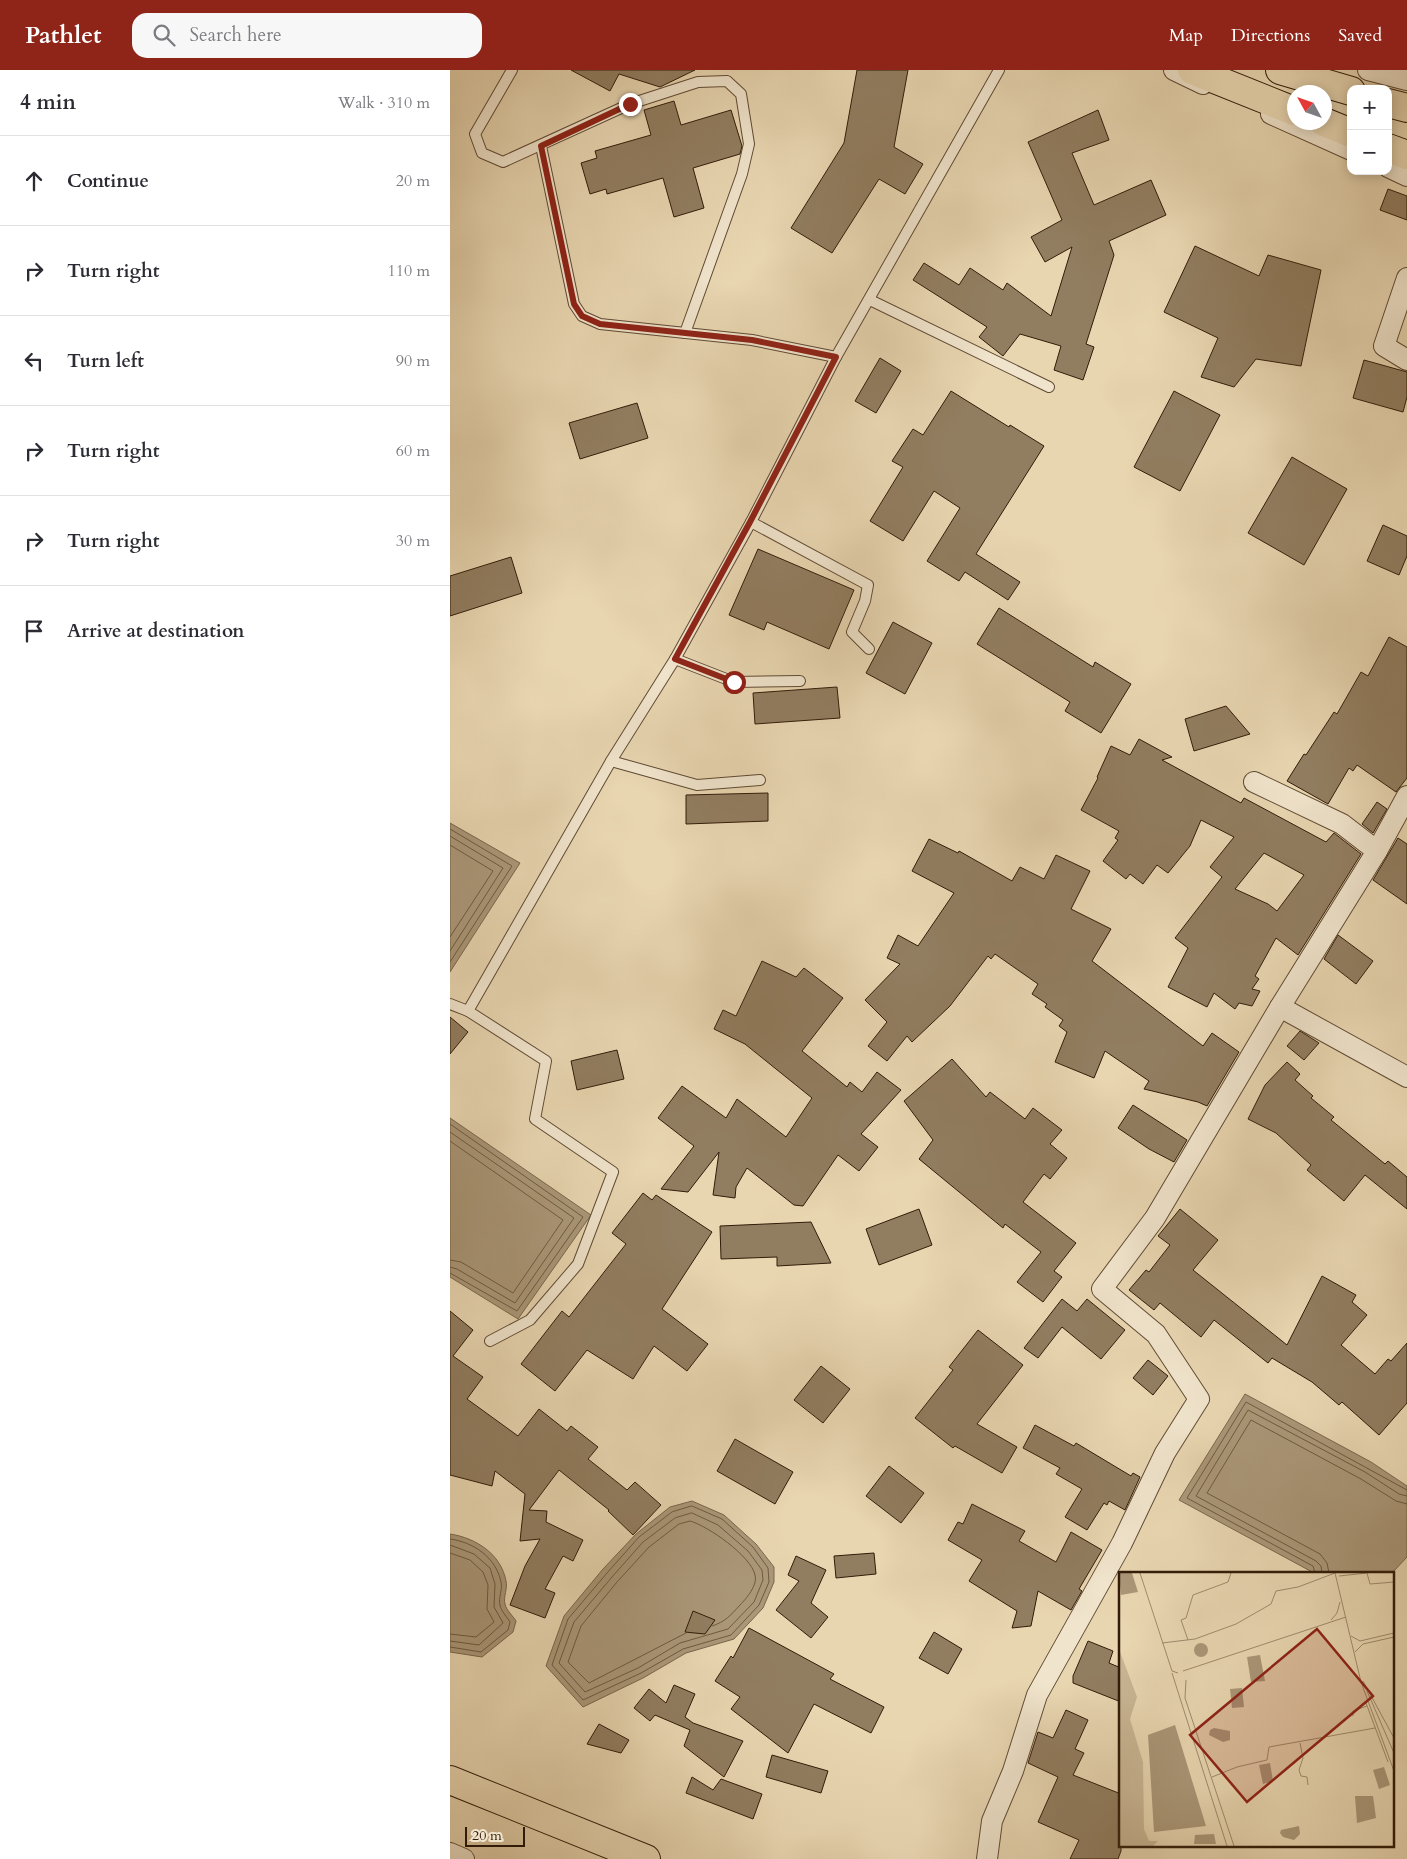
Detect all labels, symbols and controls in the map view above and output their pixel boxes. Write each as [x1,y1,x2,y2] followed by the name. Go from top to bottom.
[132,13,482,58] search box
[25,19,102,52] text: Pathlet
[150,21,178,49] icon: search
[190,22,282,48] text: Search here
[1169,23,1203,48] text: Map
[1231,23,1310,48] text: Directions
[1338,23,1382,48] text: Saved
[1287,85,1332,130] north arrow
[1347,85,1392,175] map controls
[1347,85,1392,130] button: +
[20,88,76,117] text: 4 min
[338,92,430,114] text: Walk · 310 m
[619,93,642,116] route end
[1347,130,1392,175] button: −
[20,167,48,195] icon: ahead
[67,168,149,194] text: Continue
[396,170,430,192] text: 20 m
[20,257,48,285] icon: right
[67,258,159,284] text: Turn right
[388,260,430,282] text: 110 m
[20,347,48,375] icon: left
[67,348,144,374] text: Turn left
[396,350,430,372] text: 90 m
[20,437,48,465] icon: right
[67,438,159,464] text: Turn right
[396,440,430,462] text: 60 m
[20,527,48,555] icon: right
[67,528,159,554] text: Turn right
[396,530,430,552] text: 30 m
[20,617,48,645] icon: arrive
[67,618,244,644] text: Arrive at destination
[723,671,746,694] route start
[1119,1572,1394,1846] inset map
[465,1824,525,1847] scale bar
[472,1826,502,1845] text: 20 m

